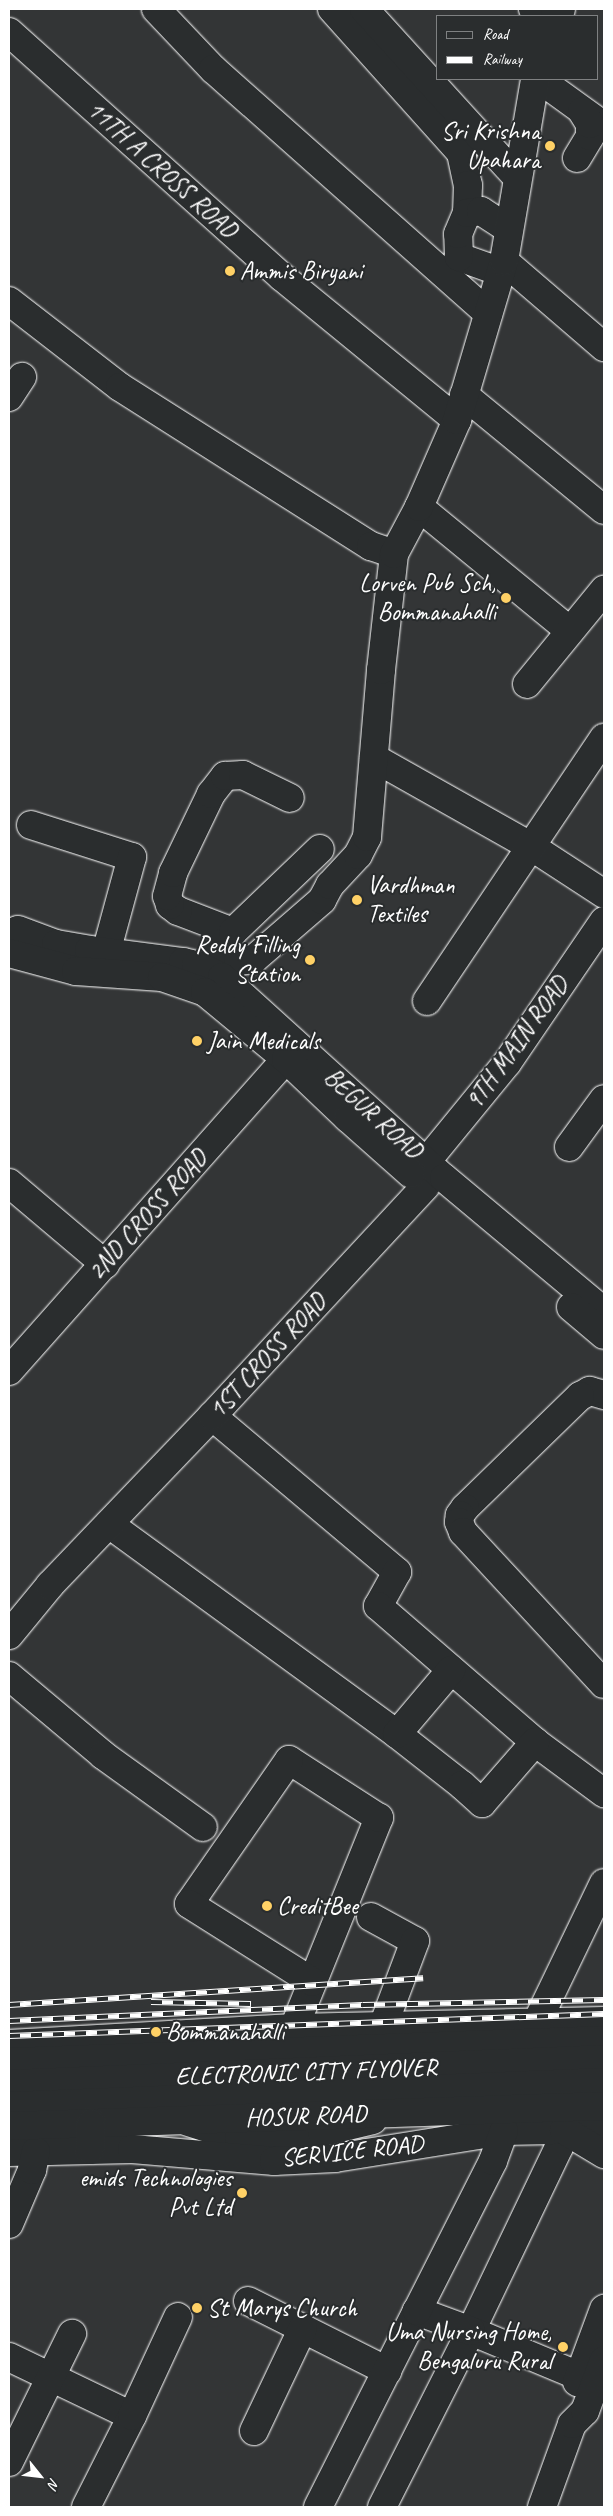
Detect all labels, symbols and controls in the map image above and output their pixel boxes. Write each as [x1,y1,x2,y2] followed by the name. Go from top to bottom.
[436,15,598,80] legend
[483,25,508,44] text: Road
[483,50,522,69] text: Railway
[81,95,243,245] street label: 11TH A CROSS ROAD
[441,117,540,176] place label: Sri Krishna Upahara
[544,140,556,152] marker: Sri Krishna Upahara
[240,256,362,286] place label: Ammis Biryani
[224,265,236,277] marker: Ammis Biryani
[360,569,496,628] place label: Lorven Pub Sch, Bommanahalli
[500,592,512,604] marker: Lorven Pub Sch, Bommanahalli
[367,871,454,930] place label: Vardhman Textiles
[351,894,363,906] marker: Vardhman Textiles
[195,931,300,990] place label: Reddy Filling Station
[304,954,316,966] marker: Reddy Filling Station
[459,971,575,1115] street label: 9TH MAIN ROAD
[207,1026,320,1056] place label: Jain Medicals
[191,1035,203,1047] marker: Jain Medicals
[318,1062,428,1166] street label: BEGUR ROAD
[81,1143,215,1287] street label: 2ND CROSS ROAD
[202,1287,334,1425] street label: 1ST CROSS ROAD
[277,1891,358,1921] place label: CreditBee
[261,1900,273,1912] marker: CreditBee
[166,2017,284,2047] place label: Bommanahalli
[150,2026,162,2038] marker: Bommanahalli
[175,2052,437,2092] street label: ELECTRONIC CITY FLYOVER
[245,2099,367,2133] street label: HOSUR ROAD
[279,2129,425,2173] street label: SERVICE ROAD
[80,2164,232,2223] place label: emids Technologies Pvt Ltd
[236,2187,248,2199] marker: emids Technologies Pvt Ltd
[207,2293,358,2323] place label: St Marys Church
[191,2302,203,2314] marker: St Marys Church
[386,2318,552,2377] place label: Uma Nursing Home, Bengaluru Rural
[556,2340,570,2354] marker: Uma Nursing Home, Bengaluru Rural
[15,2451,65,2501] north arrow
[44,2476,63,2491] text: N

